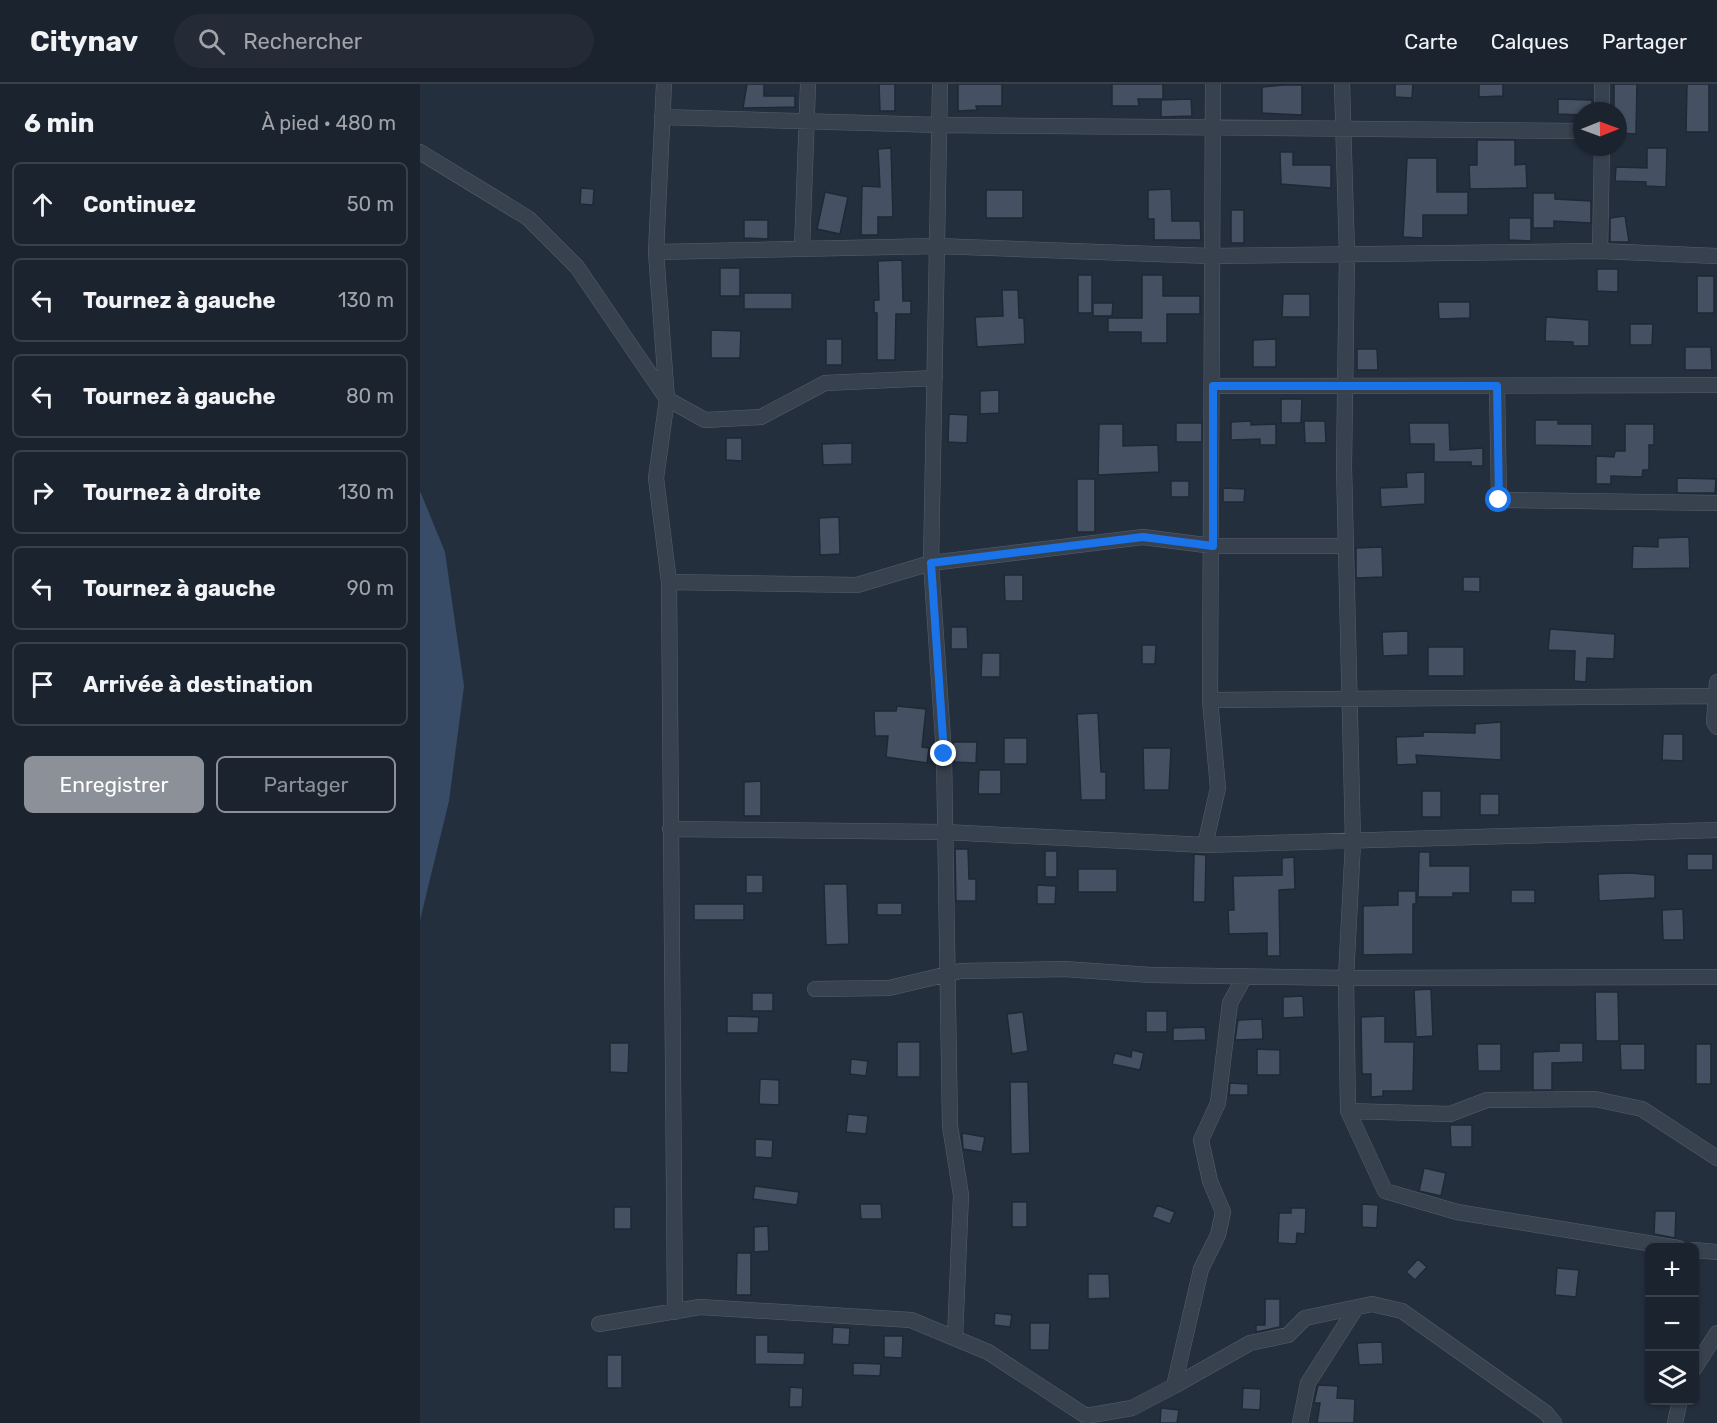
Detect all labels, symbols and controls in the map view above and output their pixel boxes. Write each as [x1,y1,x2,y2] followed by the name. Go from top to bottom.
[174,14,594,68] search box
[30,25,138,58] text: Citynav
[195,25,228,58] icon: search
[243,28,362,55] text: Rechercher
[1404,29,1458,54] text: Carte
[1491,29,1569,54] text: Calques
[1602,29,1687,54] text: Partager
[1573,102,1627,156] north arrow
[24,108,94,139] text: 6 min
[261,111,396,135] text: À pied · 480 m
[26,188,59,221] icon: ahead
[83,191,196,218] text: Continuez
[347,192,394,216] text: 50 m
[26,284,59,317] icon: left
[83,287,276,314] text: Tournez à gauche
[338,288,394,312] text: 130 m
[26,380,59,413] icon: left
[83,383,276,410] text: Tournez à gauche
[346,384,394,408] text: 80 m
[26,476,59,509] icon: right
[83,479,261,506] text: Tournez à droite
[338,480,394,504] text: 130 m
[1485,486,1511,512] route start
[26,572,59,605] icon: left
[83,575,276,602] text: Tournez à gauche
[347,576,394,600] text: 90 m
[26,668,59,701] icon: arrive
[83,671,313,698] text: Arrivée à destination
[930,740,956,766] route end
[24,756,204,813] button: Enregistrer
[216,756,396,813] button: Partager
[1645,1243,1699,1405] map controls
[1645,1243,1699,1297] button: +
[1645,1297,1699,1351] button: −
[1645,1351,1699,1405] button: layers

